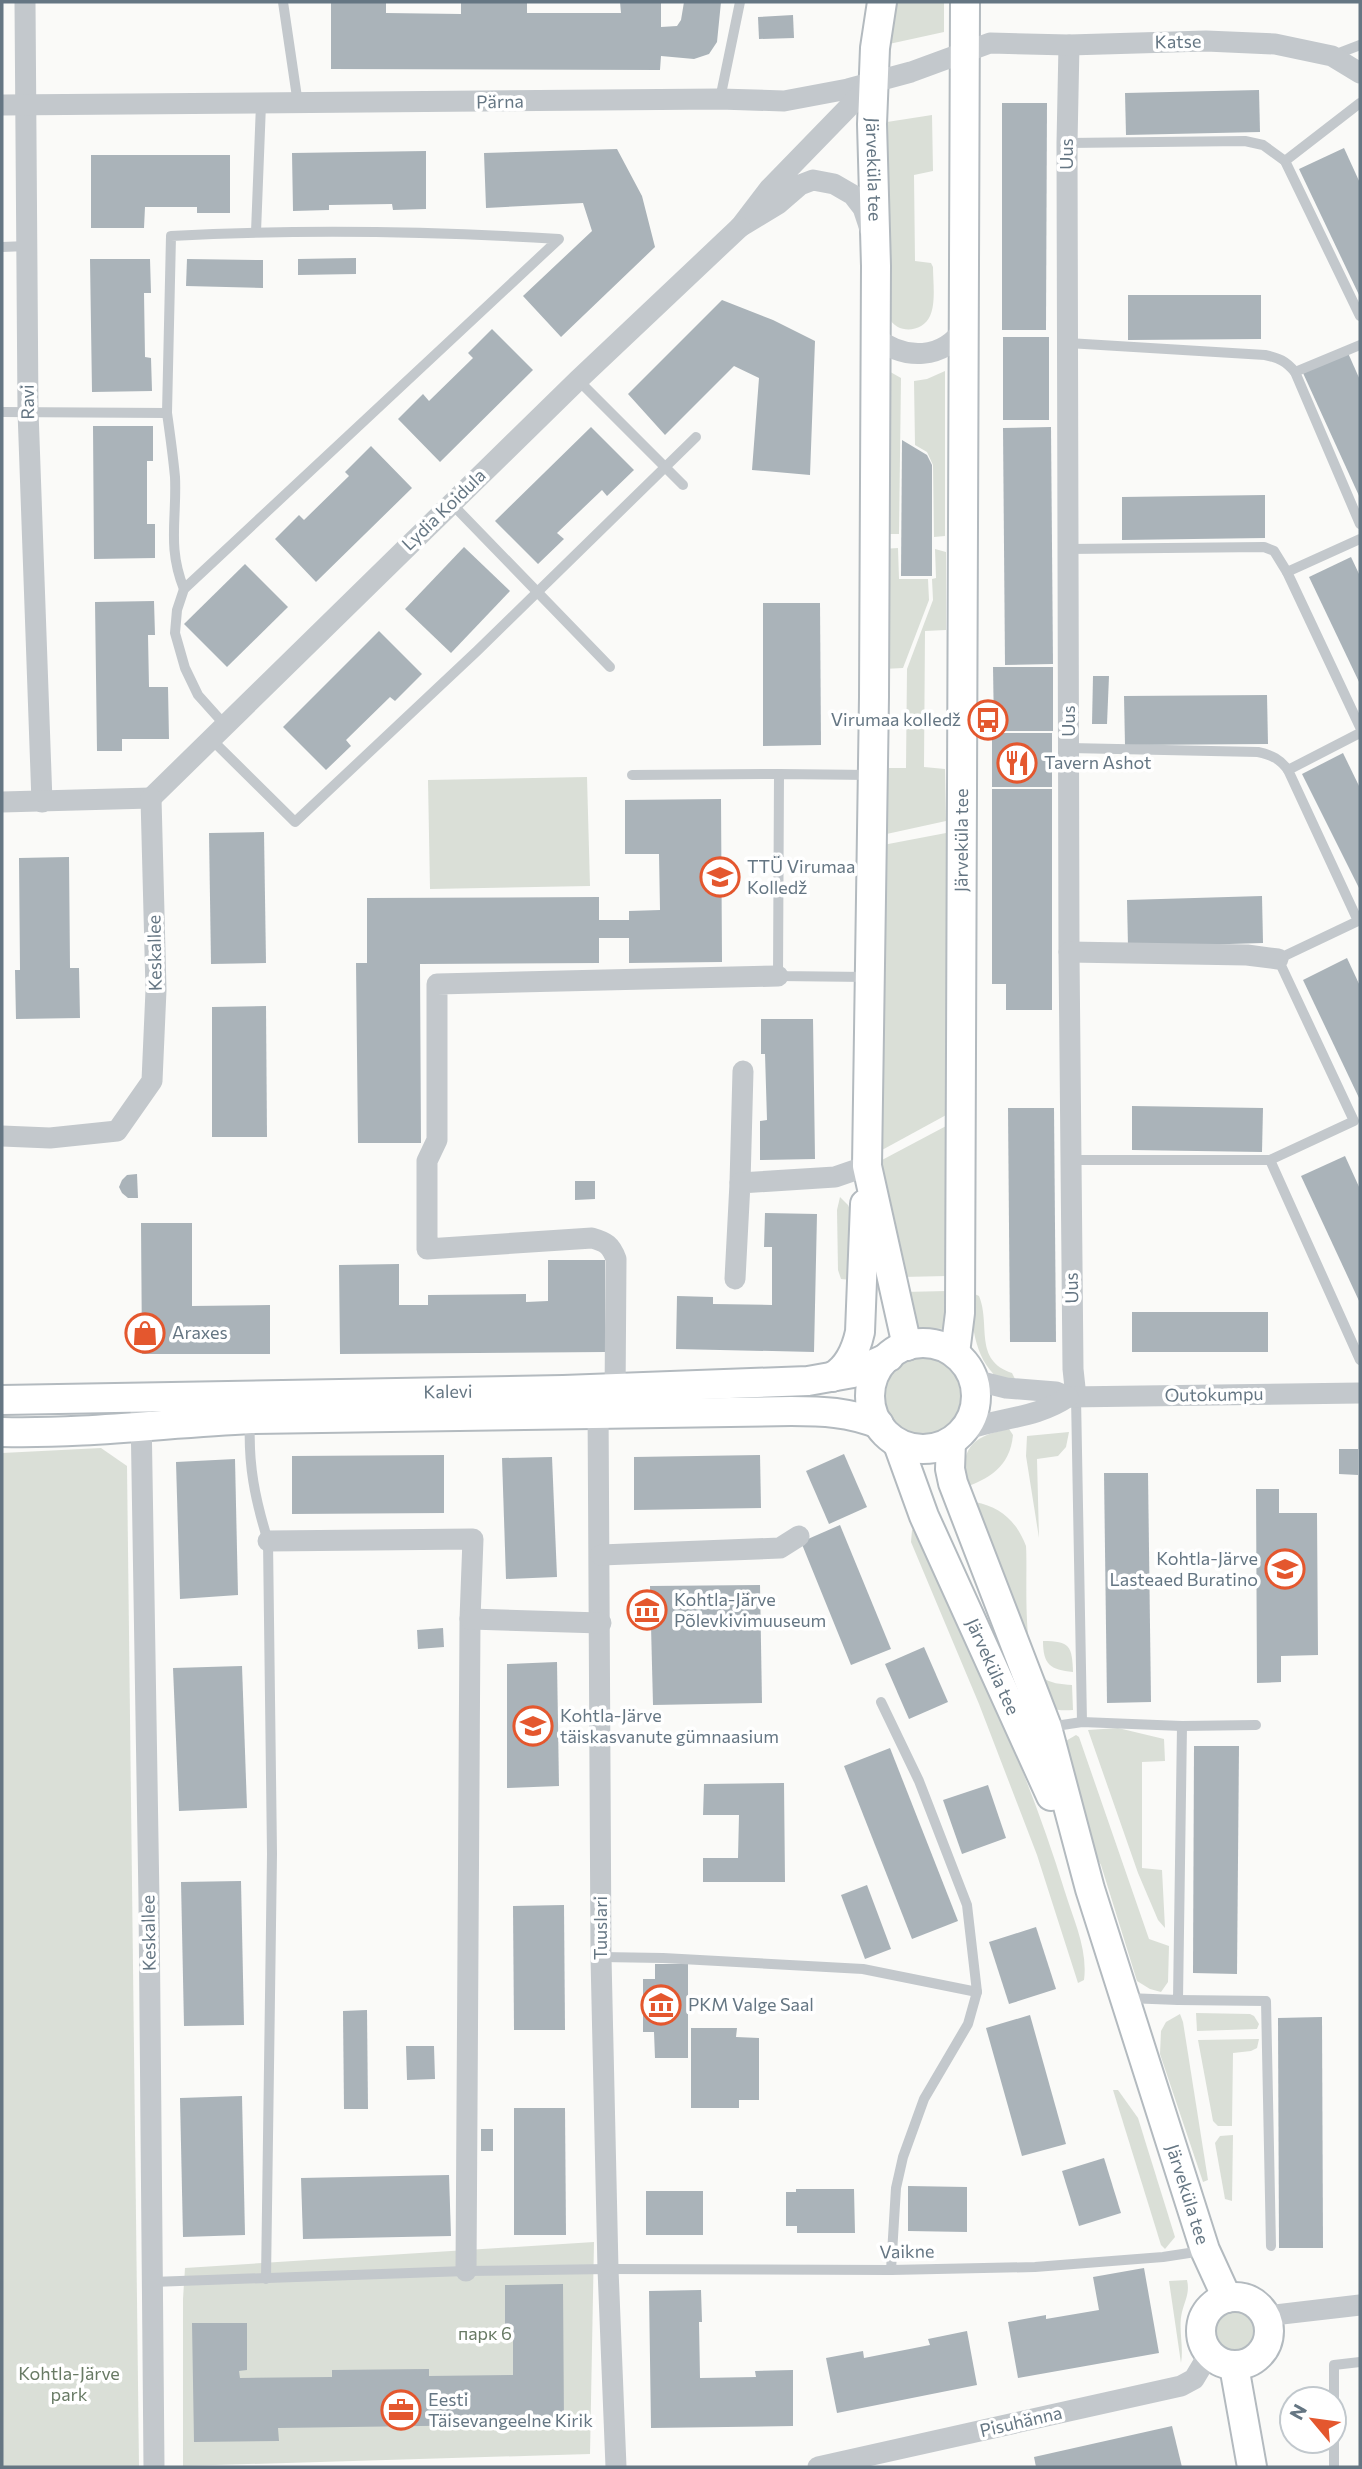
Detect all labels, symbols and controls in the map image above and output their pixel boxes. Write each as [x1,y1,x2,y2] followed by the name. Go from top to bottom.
[1155,30,1201,52] street label: Katse
[476,90,524,112] street label: Pärna
[862,117,887,222] street label: Järveküla tee
[1055,138,1077,170] street label: Uus
[16,384,38,420] street label: Ravi
[397,464,490,555] street label: Lydia Koidula
[967,699,1009,741] bus stop icon: Virumaa kolledž
[1057,705,1079,737] street label: Uus
[831,708,961,730] place label: Virumaa kolledž
[996,742,1038,784] restaurant icon: Tavern Ashot
[1044,751,1152,773] place label: Tavern Ashot
[950,788,972,892] street label: Järveküla tee
[747,855,855,898] place label: TTÜ Virumaa Kolledž
[699,856,741,898] school or university icon: TTÜ Virumaa Kolledž
[142,915,166,991] street label: Keskallee
[1060,1272,1082,1304] street label: Uus
[124,1312,166,1354] shop icon: Araxes
[172,1321,228,1343] place label: Araxes
[423,1380,473,1402] street label: Kalevi
[1164,1382,1264,1406] street label: Outokumpu
[1109,1547,1258,1590] place label: Kohtla-Järve Lasteaed Buratino
[1264,1548,1306,1590] school or university icon: Kohtla-Järve Lasteaed Buratino
[674,1588,826,1631] place label: Kohtla-Järve Põlevkivimuuseum
[626,1589,668,1631] museum icon: Kohtla-Järve Põlevkivimuuseum
[962,1614,1025,1718] street label: Järveküla tee
[560,1704,779,1747] place label: Kohtla-Järve täiskasvanute gümnaasium
[512,1705,554,1747] school or university icon: Kohtla-Järve täiskasvanute gümnaasium
[136,1895,160,1971] street label: Keskallee
[589,1896,611,1960] street label: Tuuslari
[640,1984,682,2026] museum icon: PKM Valge Saal
[688,1993,814,2015] place label: PKM Valge Saal
[1162,2141,1214,2247] street label: Järveküla tee
[879,2240,935,2262] street label: Vaikne
[458,2322,512,2344] park label: парк 6
[18,2362,120,2405] park label: Kohtla-Järve park
[1278,2385,1348,2455] north arrow
[428,2388,593,2431] place label: Eesti Täisevangeelne Kirik
[380,2389,422,2431] office icon: Eesti Täisevangeelne Kirik
[1284,2400,1311,2423] text: N
[977,2401,1064,2441] street label: Pisuhänna

